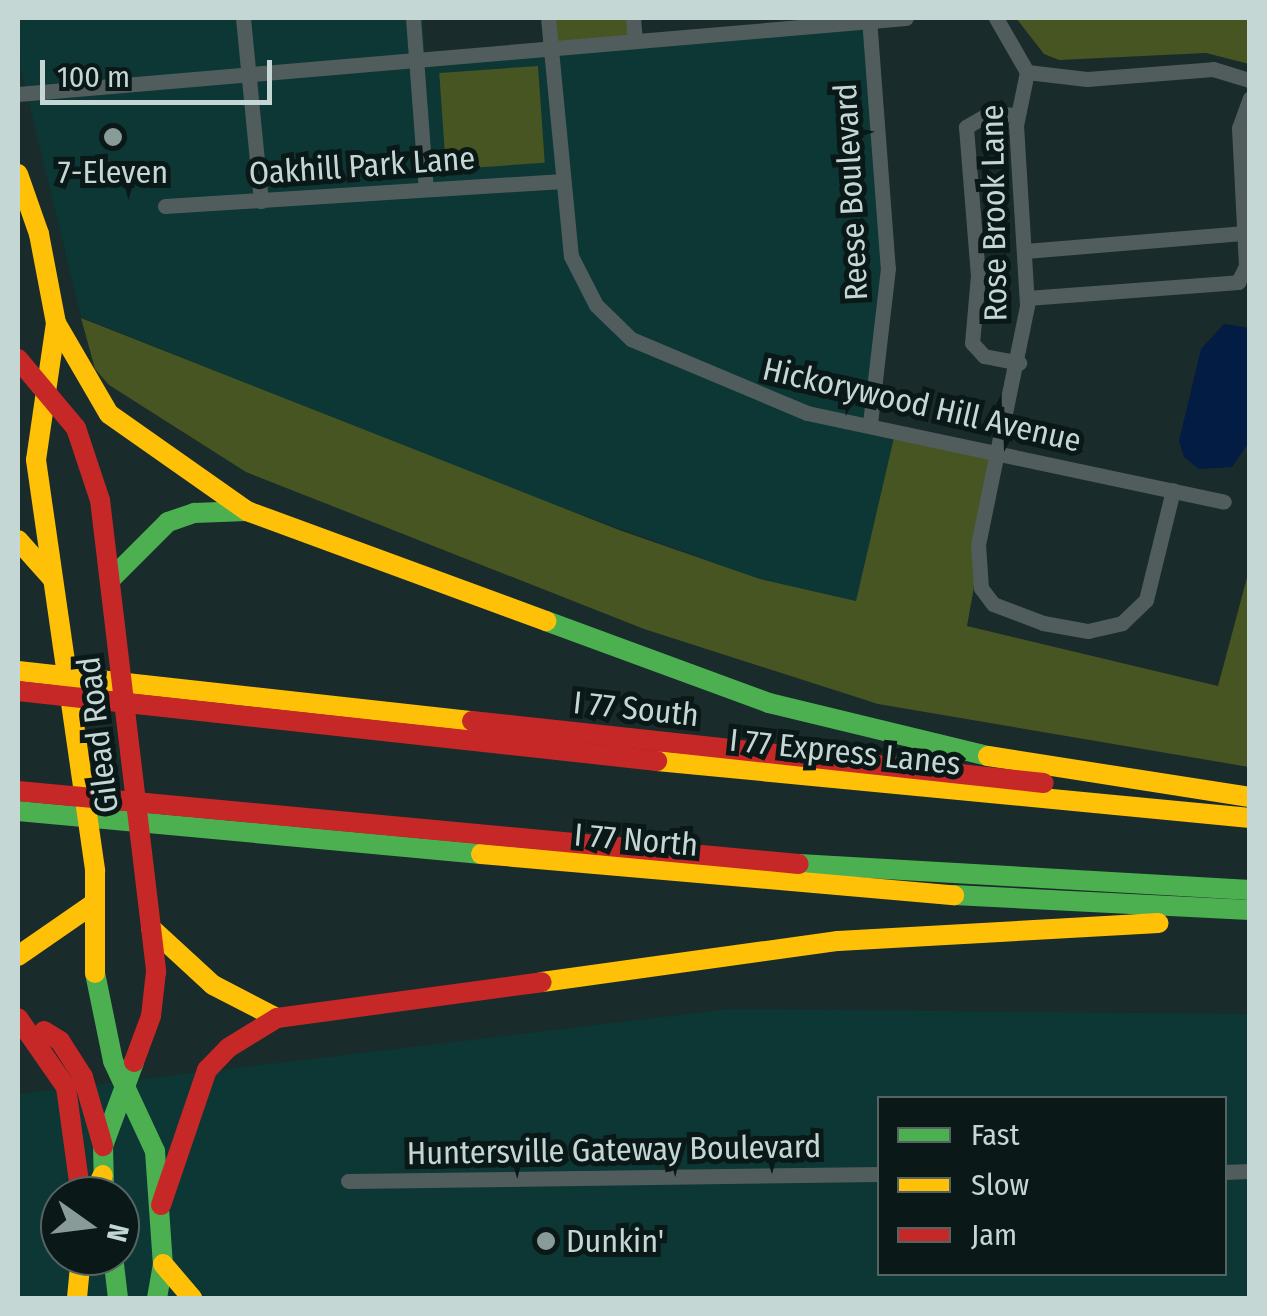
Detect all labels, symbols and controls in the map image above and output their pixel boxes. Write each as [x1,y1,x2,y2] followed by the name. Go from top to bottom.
[45,40,278,102] scale bar
[57,59,130,95] text: 100 m
[826,82,876,302] street label: Reese Boulevard
[973,104,1015,322] street label: Rose Brook Lane
[102,126,124,148] marker: 7-Eleven
[248,139,476,193] street label: Oakhill Park Lane
[58,153,168,191] place label: 7-Eleven
[759,350,1085,460] street label: Hickorywood Hill Avenue
[69,655,127,815] street label: Gilead Road
[571,683,701,735] street label: I 77 South
[728,721,962,783] street label: I 77 Express Lanes
[572,815,700,865] street label: I 77 North
[877,1096,1227,1276] legend
[971,1117,1019,1153] text: Fast
[407,1127,821,1173] street label: Huntersville Gateway Boulevard
[971,1167,1029,1203] text: Slow
[40,1176,140,1276] north arrow
[971,1217,1017,1253] text: Jam
[100,1221,136,1245] text: N
[566,1222,664,1260] place label: Dunkin'
[535,1230,557,1252] marker: Dunkin'

